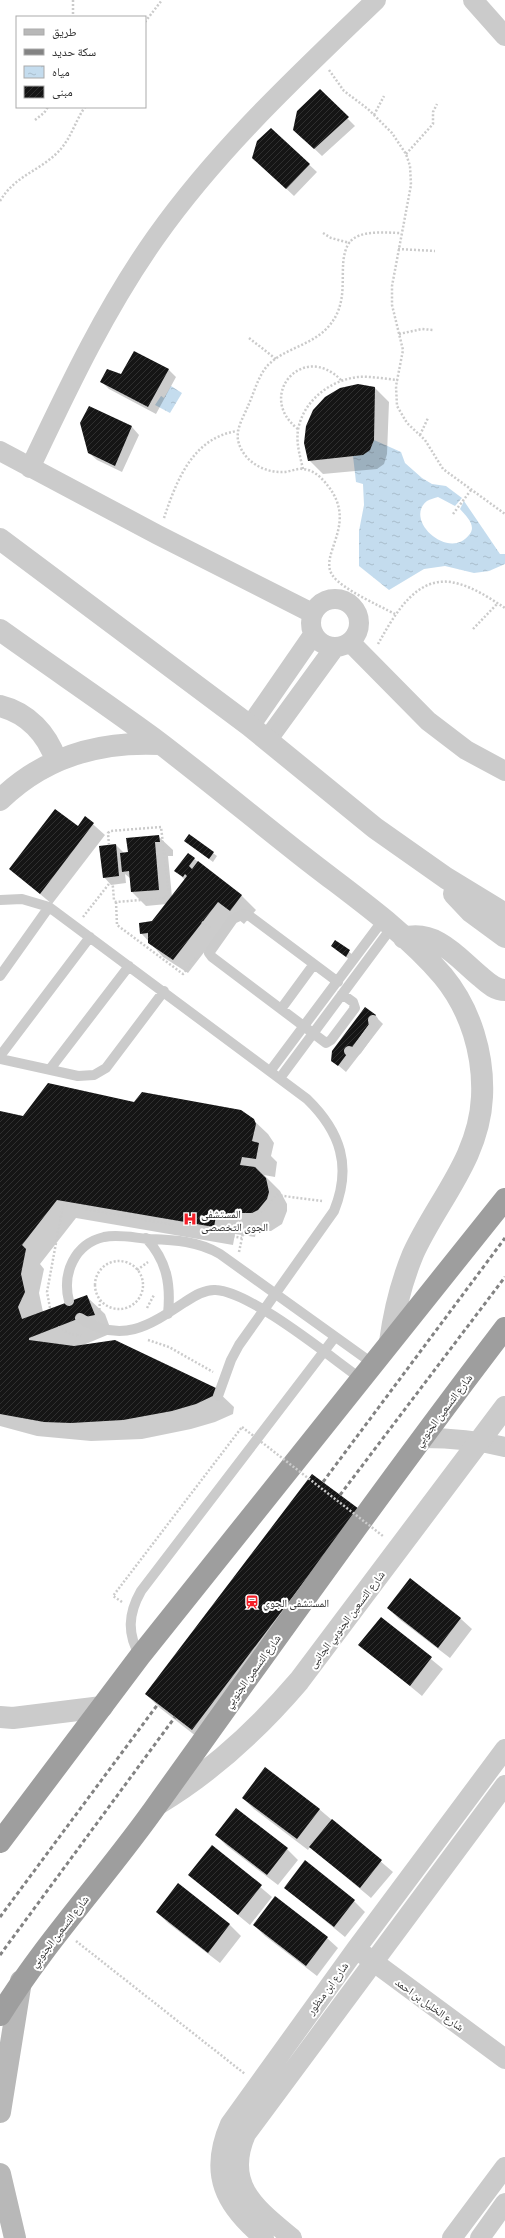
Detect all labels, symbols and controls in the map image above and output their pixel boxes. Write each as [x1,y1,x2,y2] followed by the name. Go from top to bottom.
[16,16,146,108] legend
[52,24,77,39] text: طريق
[52,44,96,59] text: سكة حديد
[52,64,70,79] text: مياه
[52,84,73,99] text: مبنى
[201,1207,268,1234] place label: المستشفى الجوى التخصصى
[182,1211,198,1227] hospital icon: المستشفى الجوى التخصصى
[411,1371,477,1451] street label: شارع التسعين الجنوبي
[305,1568,389,1672] street label: شارع التسعين الجنوبي الجانبى
[244,1594,260,1610] station icon: المستشفى الجوي
[263,1596,329,1611] place label: المستشفى الجوي
[221,1632,285,1712] street label: شارع التسعين الجنوبي
[27,1893,93,1971] street label: شارع التسعين الجنوبي
[303,1959,351,2018] street label: شارع ابن منظور
[393,1975,467,2034] street label: شارع الخليل بن احمد

